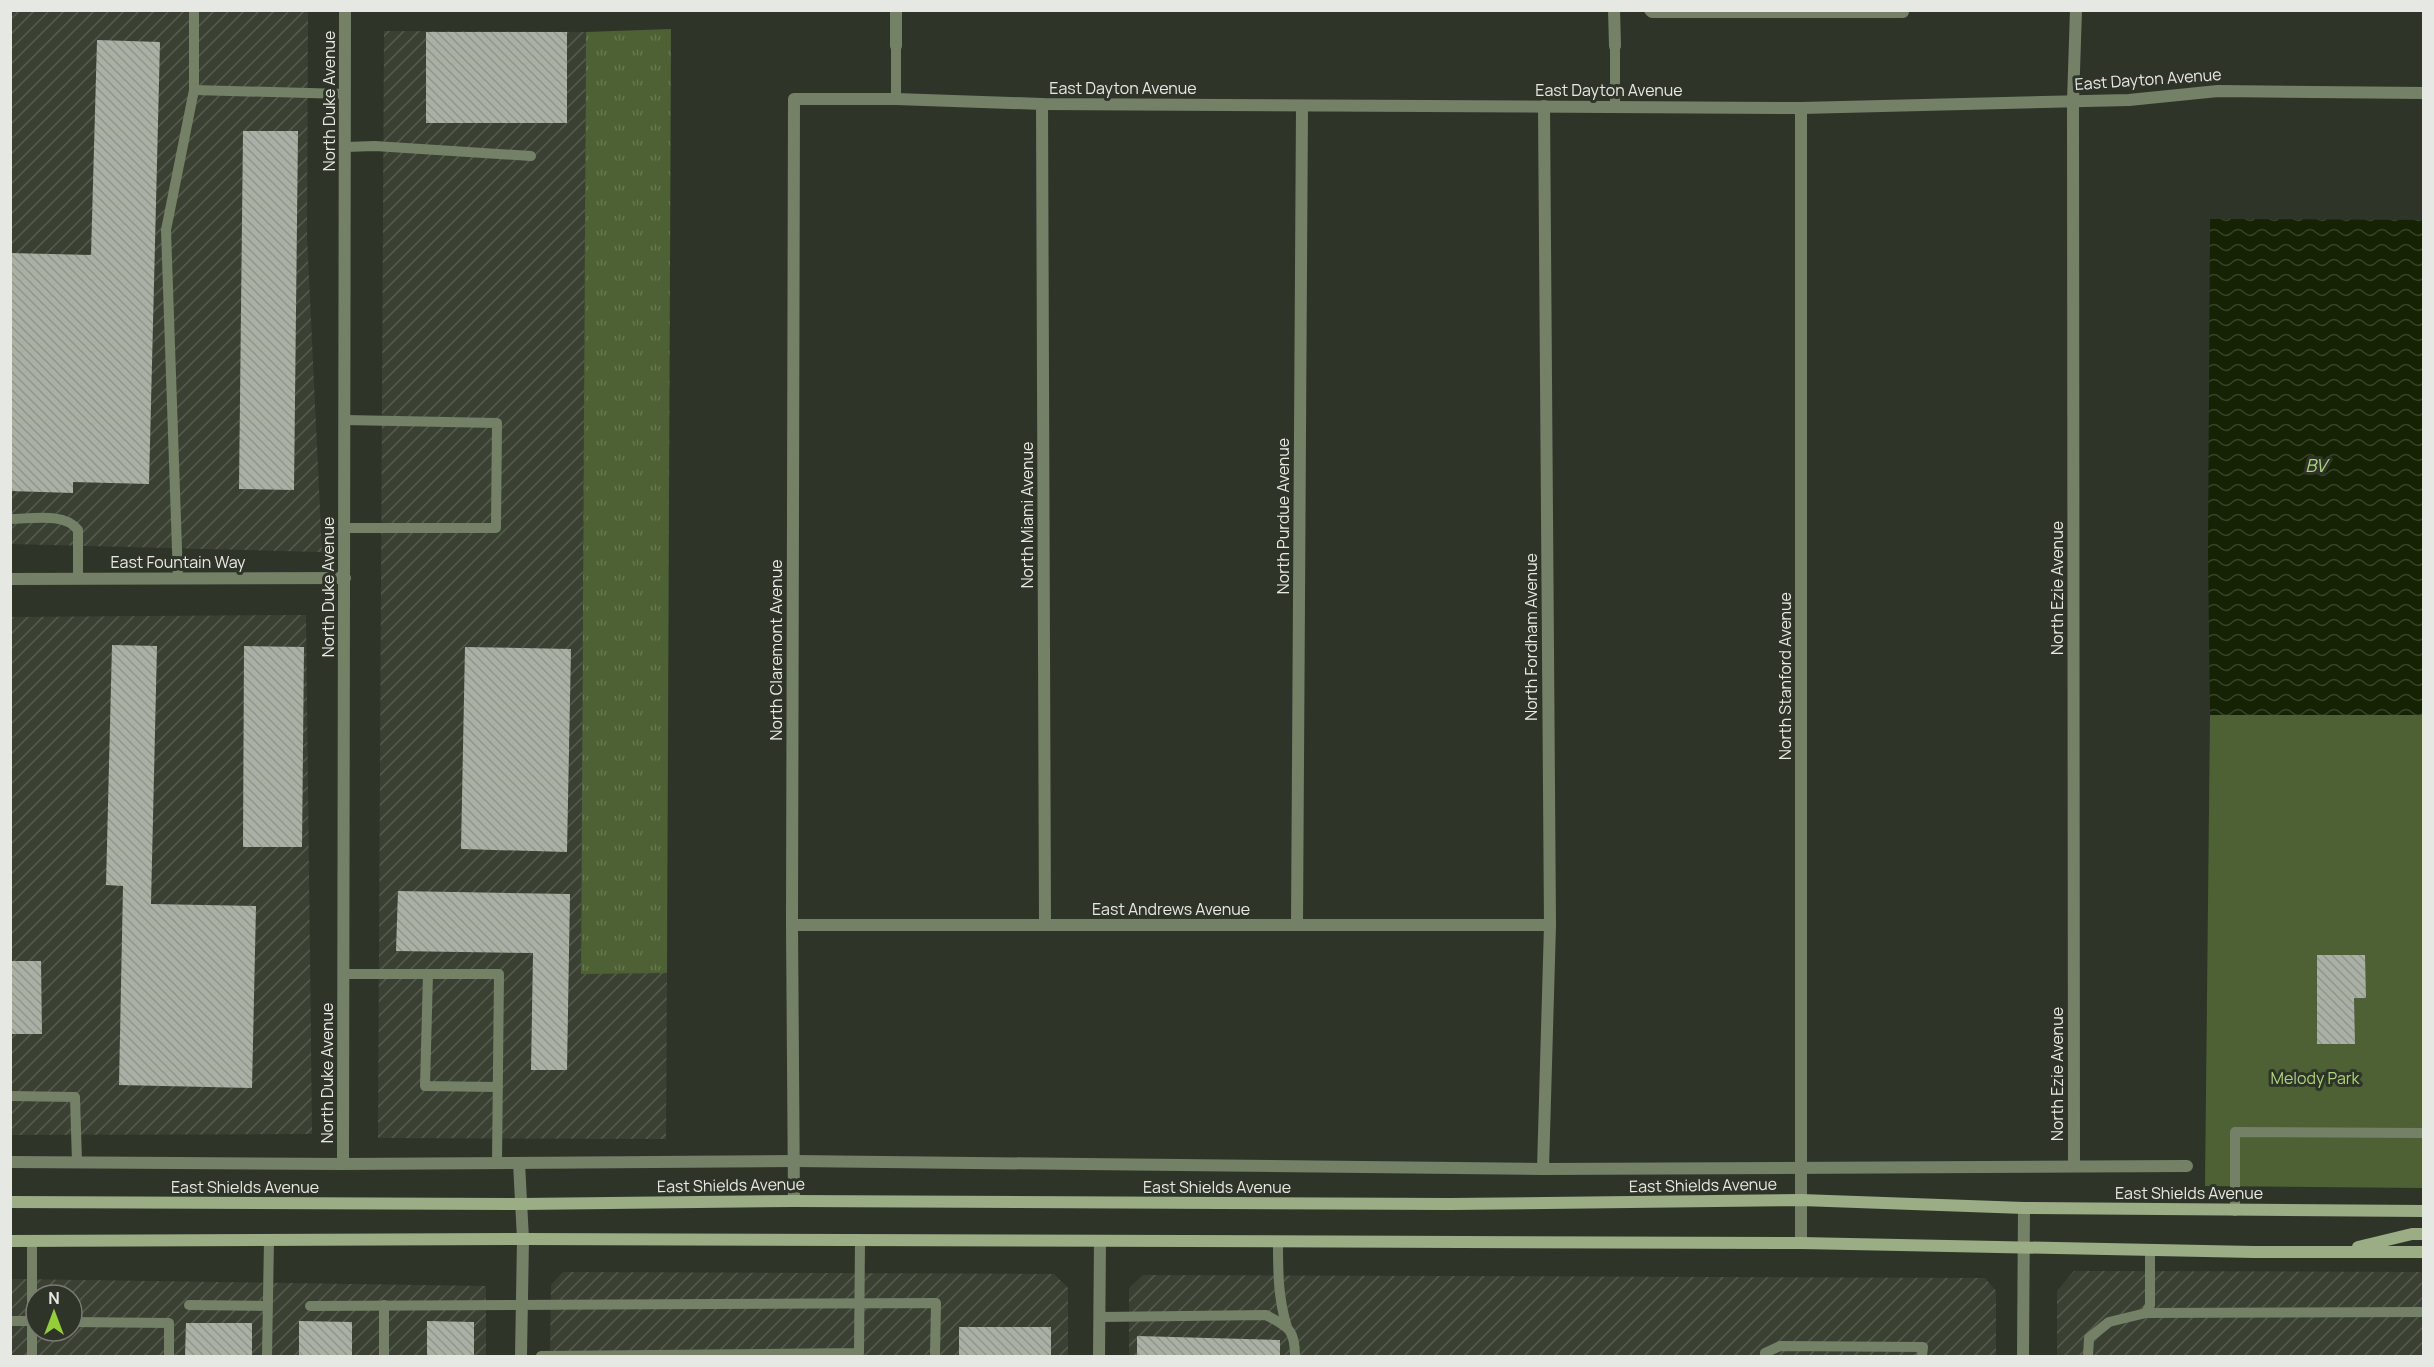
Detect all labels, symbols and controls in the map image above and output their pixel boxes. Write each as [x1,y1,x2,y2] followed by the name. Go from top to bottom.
[318,31,340,171] street label: North Duke Avenue
[2074,63,2222,95] street label: East Dayton Avenue
[1049,77,1197,99] street label: East Dayton Avenue
[1535,79,1683,101] street label: East Dayton Avenue
[1272,438,1294,594] street label: North Purdue Avenue
[1016,442,1038,588] street label: North Miami Avenue
[2305,453,2331,477] water label: BV
[317,517,339,657] street label: North Duke Avenue
[2046,521,2068,655] street label: North Ezie Avenue
[110,551,246,573] street label: East Fountain Way
[1520,553,1542,721] street label: North Fordham Avenue
[765,560,787,740] street label: North Claremont Avenue
[1774,592,1796,760] street label: North Stanford Avenue
[1092,898,1250,920] street label: East Andrews Avenue
[316,1003,338,1143] street label: North Duke Avenue
[2046,1007,2068,1141] street label: North Ezie Avenue
[2270,1067,2361,1089] park label: Melody Park
[657,1173,805,1197] street label: East Shields Avenue
[1629,1173,1777,1197] street label: East Shields Avenue
[171,1176,319,1198] street label: East Shields Avenue
[1143,1176,1291,1198] street label: East Shields Avenue
[2115,1182,2263,1204] street label: East Shields Avenue
[24,1283,84,1343] north arrow
[48,1287,60,1309] text: N

